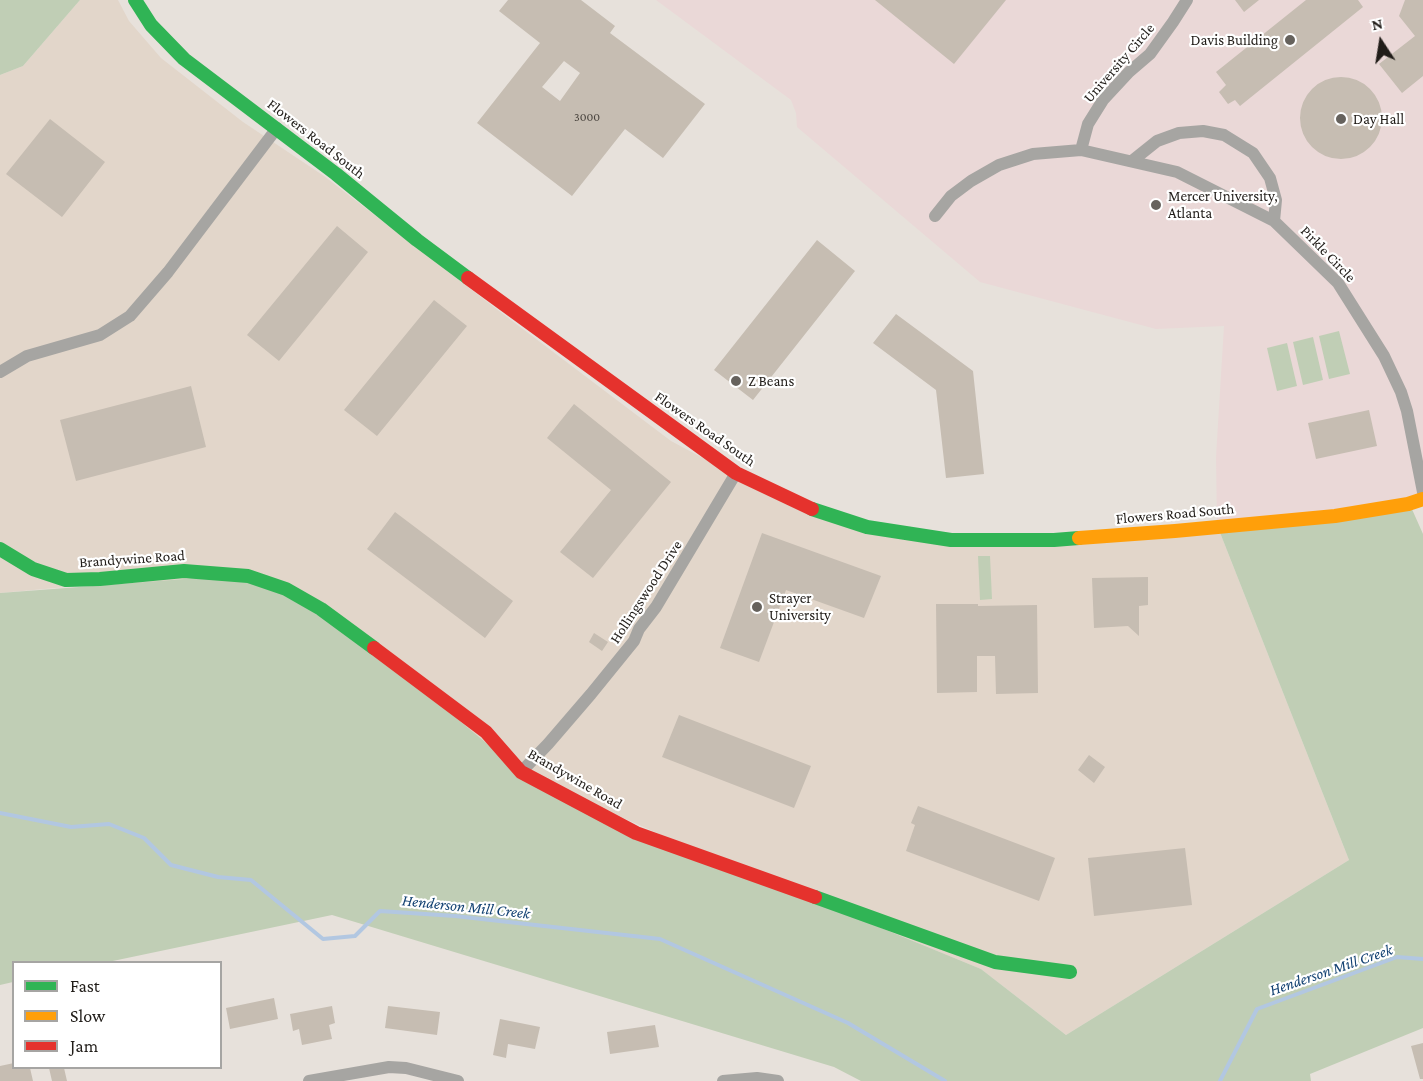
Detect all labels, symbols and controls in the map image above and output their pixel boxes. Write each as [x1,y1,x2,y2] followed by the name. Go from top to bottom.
[1351,12,1411,72] north arrow
[1370,14,1384,33] text: N
[1080,20,1158,106] street label: University Circle
[1190,31,1278,49] place label: Davis Building
[1283,33,1297,47] marker: Davis Building
[264,95,368,183] street label: Flowers Road South
[574,110,600,124] house number: 3000
[1353,110,1404,128] place label: Day Hall
[1334,112,1348,126] marker: Day Hall
[1168,187,1278,222] place label: Mercer University, Atlanta
[1149,198,1163,212] marker: Mercer University, Atlanta
[1297,222,1359,286] street label: Pirkle Circle
[748,372,794,390] place label: Z Beans
[729,374,743,388] marker: Z Beans
[651,388,759,470] street label: Flowers Road South
[1115,500,1235,528] street label: Flowers Road South
[606,537,686,647] street label: Hollingswood Drive
[78,546,186,572] street label: Brandywine Road
[769,589,831,624] place label: Strayer University
[750,600,764,614] marker: Strayer University
[525,745,625,813] street label: Brandywine Road
[401,891,531,923] water label: Henderson Mill Creek
[1267,940,1395,1000] water label: Henderson Mill Creek
[12,961,222,1069] legend
[70,976,100,996] text: Fast
[70,1006,105,1026] text: Slow
[70,1036,98,1056] text: Jam

